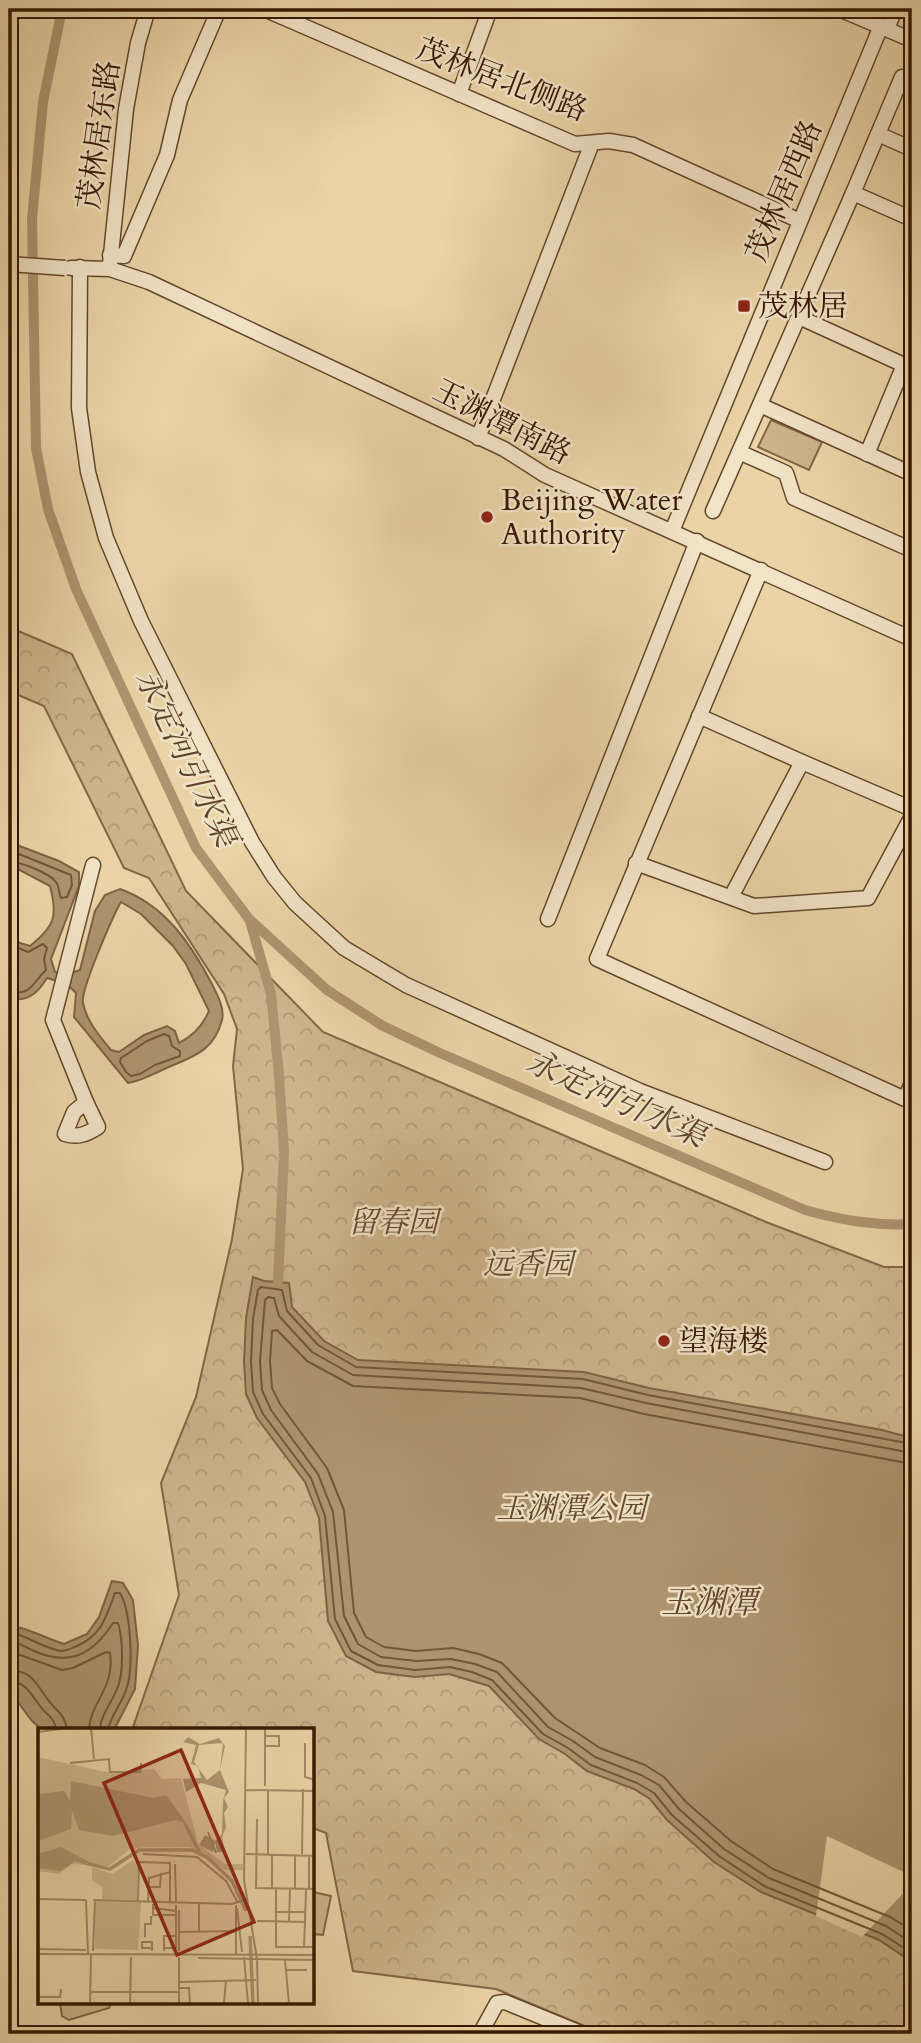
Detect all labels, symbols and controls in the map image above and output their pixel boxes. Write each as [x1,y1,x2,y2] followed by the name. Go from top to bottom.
[411,29,593,131] street label: 茂林居北侧路
[68,58,130,212] street label: 茂林居东路
[736,114,832,268] street label: 茂林居西路
[758,286,848,327] place label: 茂林居
[736,298,752,314] marker: 茂林居
[426,370,578,474] street label: 玉渊潭南路
[501,480,682,555] place label: Beijing Water Authority
[479,509,495,525] marker: Beijing Water Authority
[124,662,250,858] water label: 永定河引水渠
[519,1040,716,1160] water label: 永定河引水渠
[348,1202,442,1243] park label: 留春园
[483,1244,577,1285] park label: 远香园
[678,1321,768,1362] place label: 望海楼
[656,1333,672,1349] marker: 望海楼
[496,1488,650,1529] park label: 玉渊潭公园
[661,1581,762,1625] water label: 玉渊潭
[38,1728,315,2004] inset map

